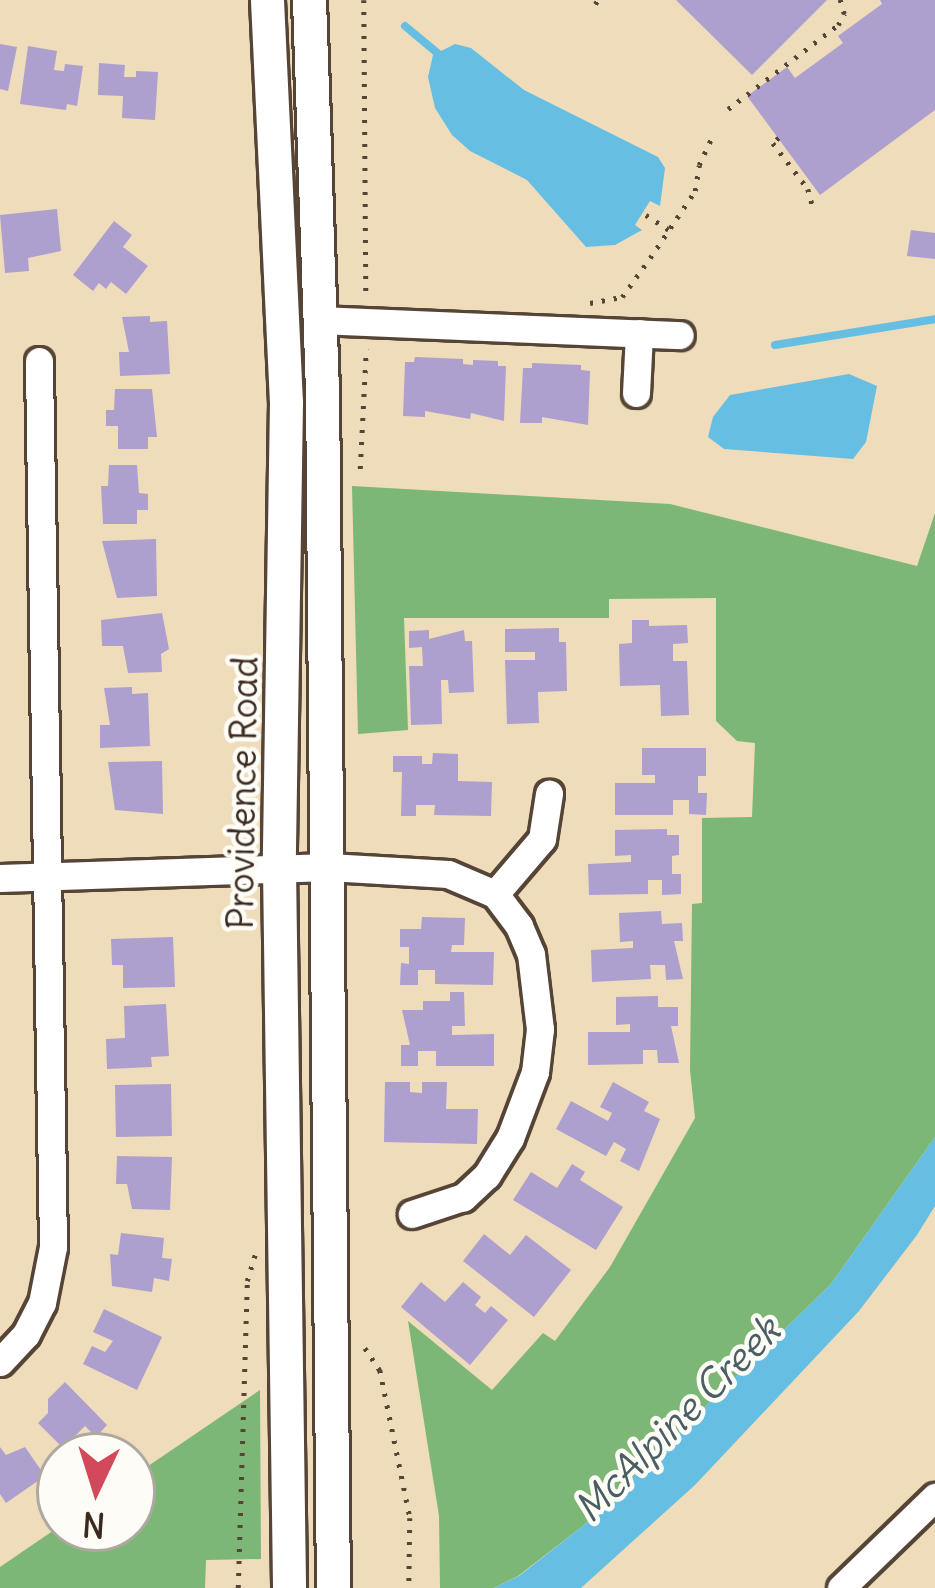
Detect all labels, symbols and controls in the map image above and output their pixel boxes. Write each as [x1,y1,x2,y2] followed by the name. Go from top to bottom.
[219,656,267,930] street label: Providence Road
[566,1308,790,1532] water label: McAlpine Creek
[36,1432,156,1552] north arrow
[81,1503,107,1547] text: N

